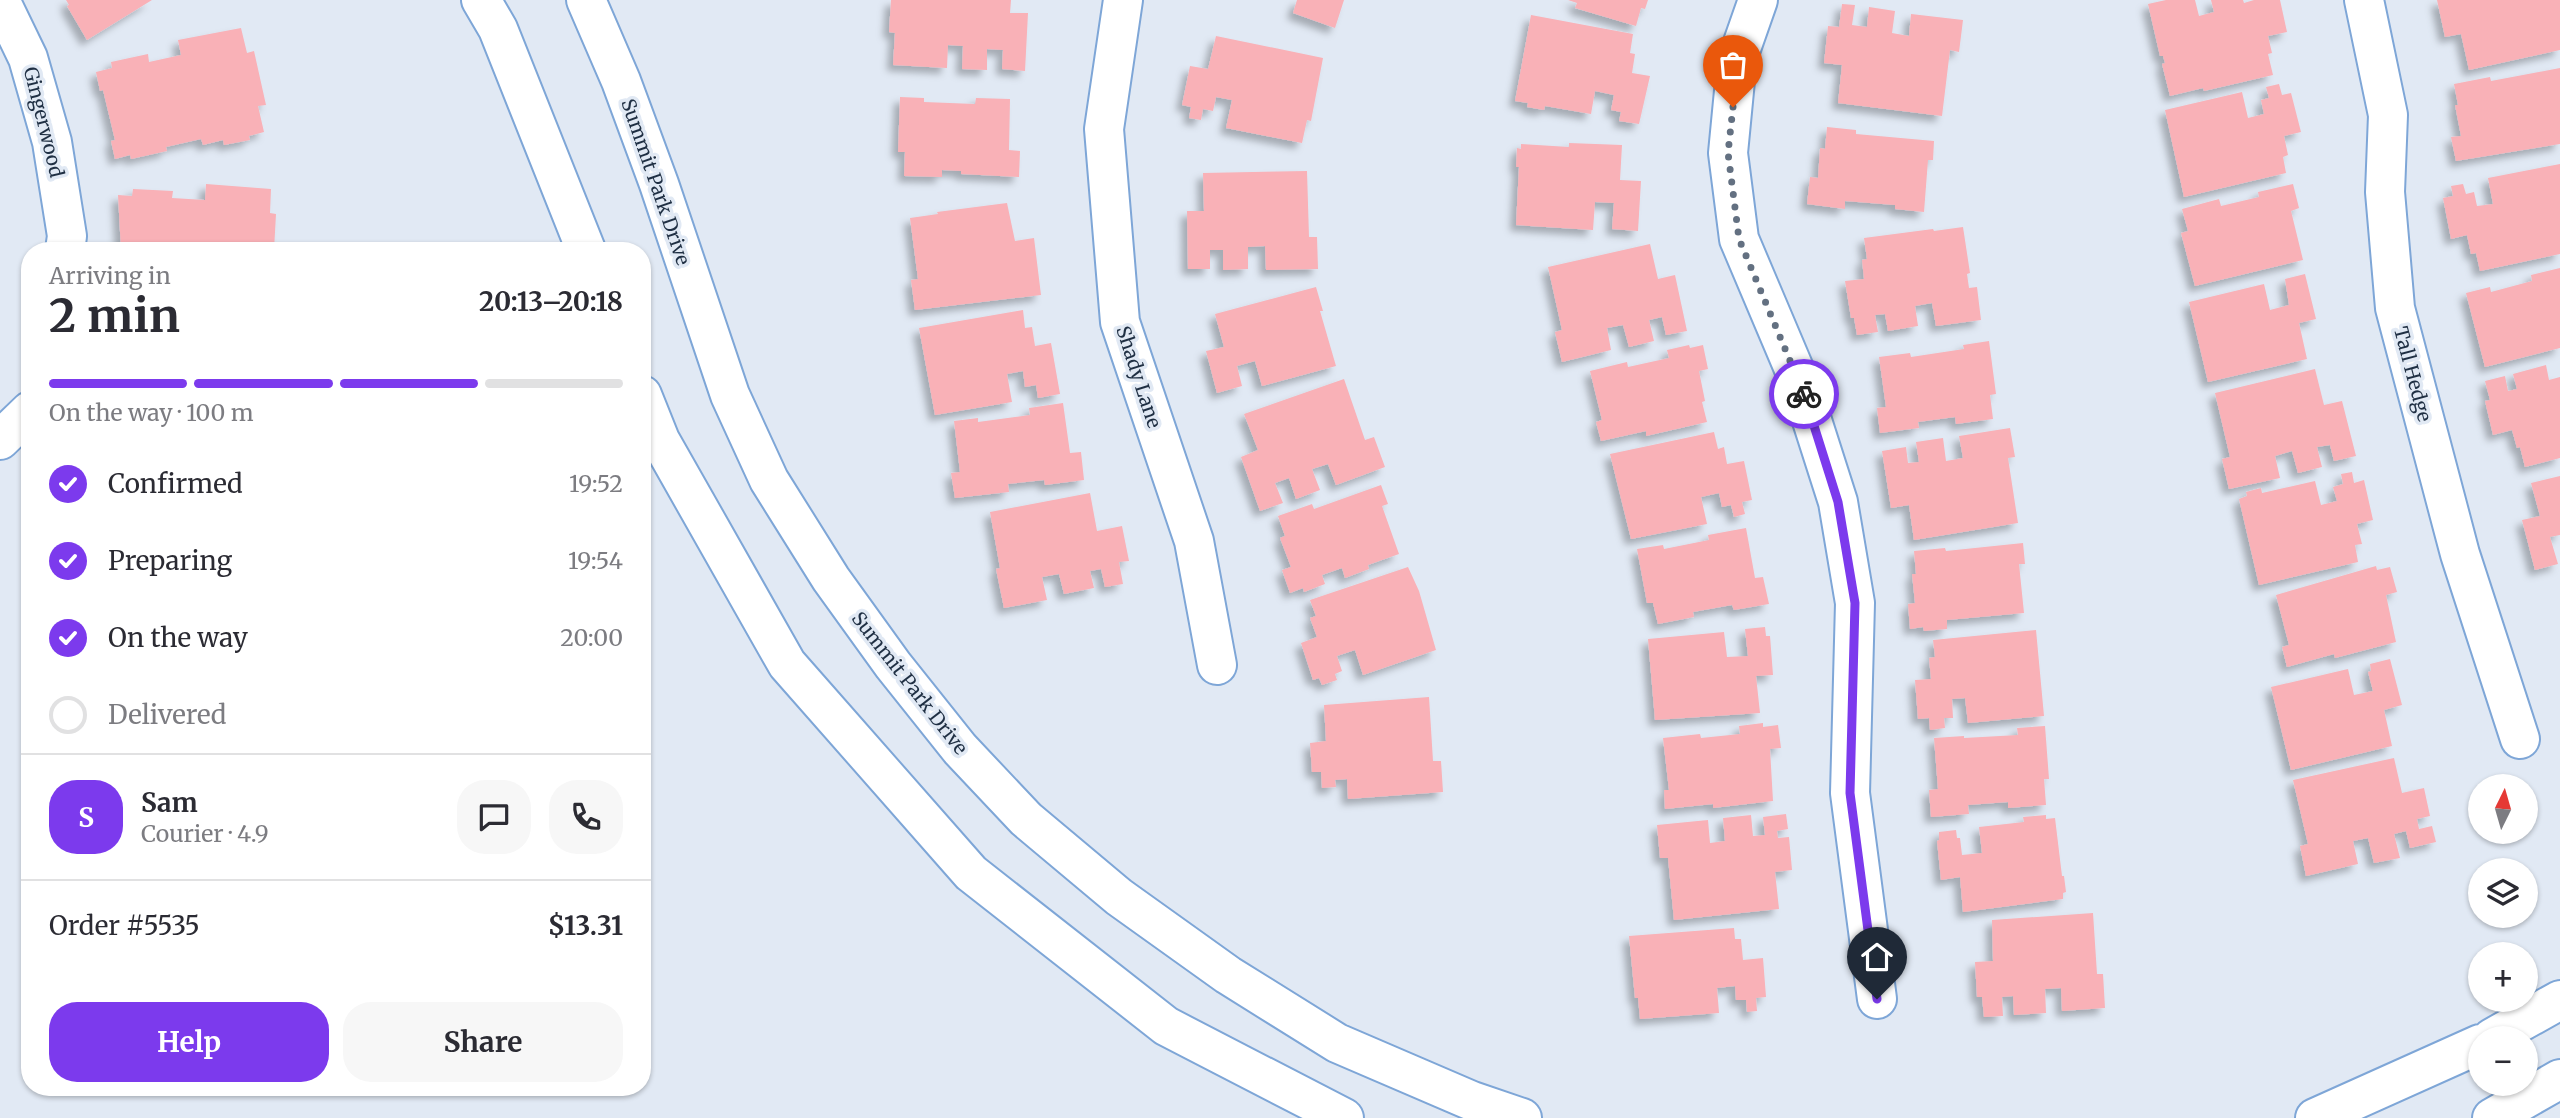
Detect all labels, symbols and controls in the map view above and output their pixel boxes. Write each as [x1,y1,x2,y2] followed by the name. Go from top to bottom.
[1703,35,1763,107] pin
[1714,46,1752,84] icon: bag
[19,64,69,180] street label: Gingerwood
[616,96,696,268] street label: Summit Park Drive
[49,261,171,290] text: Arriving in
[479,285,623,318] text: 20:13–20:18
[49,287,180,345] text: 2 min
[1111,323,1167,431] street label: Shady Lane
[2389,324,2437,424] street label: Tall Hedge
[1769,359,1839,429] courier
[1785,375,1823,413] icon: bike
[49,398,254,427] text: On the way · 100 m
[49,465,87,503] icon: check
[108,467,243,500] text: Confirmed
[569,469,623,498] text: 19:52
[49,542,87,580] icon: check
[108,544,232,577] text: Preparing
[568,546,623,575] text: 19:54
[847,607,973,759] street label: Summit Park Drive
[49,619,87,657] icon: check
[108,621,248,654] text: On the way
[560,623,623,652] text: 20:00
[108,698,227,731] text: Delivered
[2468,774,2538,844] north arrow
[2468,774,2538,1096] map controls
[457,780,531,854] button: chat
[549,780,623,854] button: phone
[141,786,198,819] text: Sam
[78,801,94,834] text: S
[141,819,269,848] text: Courier · 4.9
[2468,858,2538,928] button: layers
[49,909,200,942] text: Order #5535
[548,909,623,942] text: $13.31
[1847,927,1907,999] pin
[1858,938,1896,976] icon: home
[2468,942,2538,1012] button: +
[49,1002,329,1082] button: Help
[343,1002,623,1082] button: Share
[2468,1026,2538,1096] button: −

